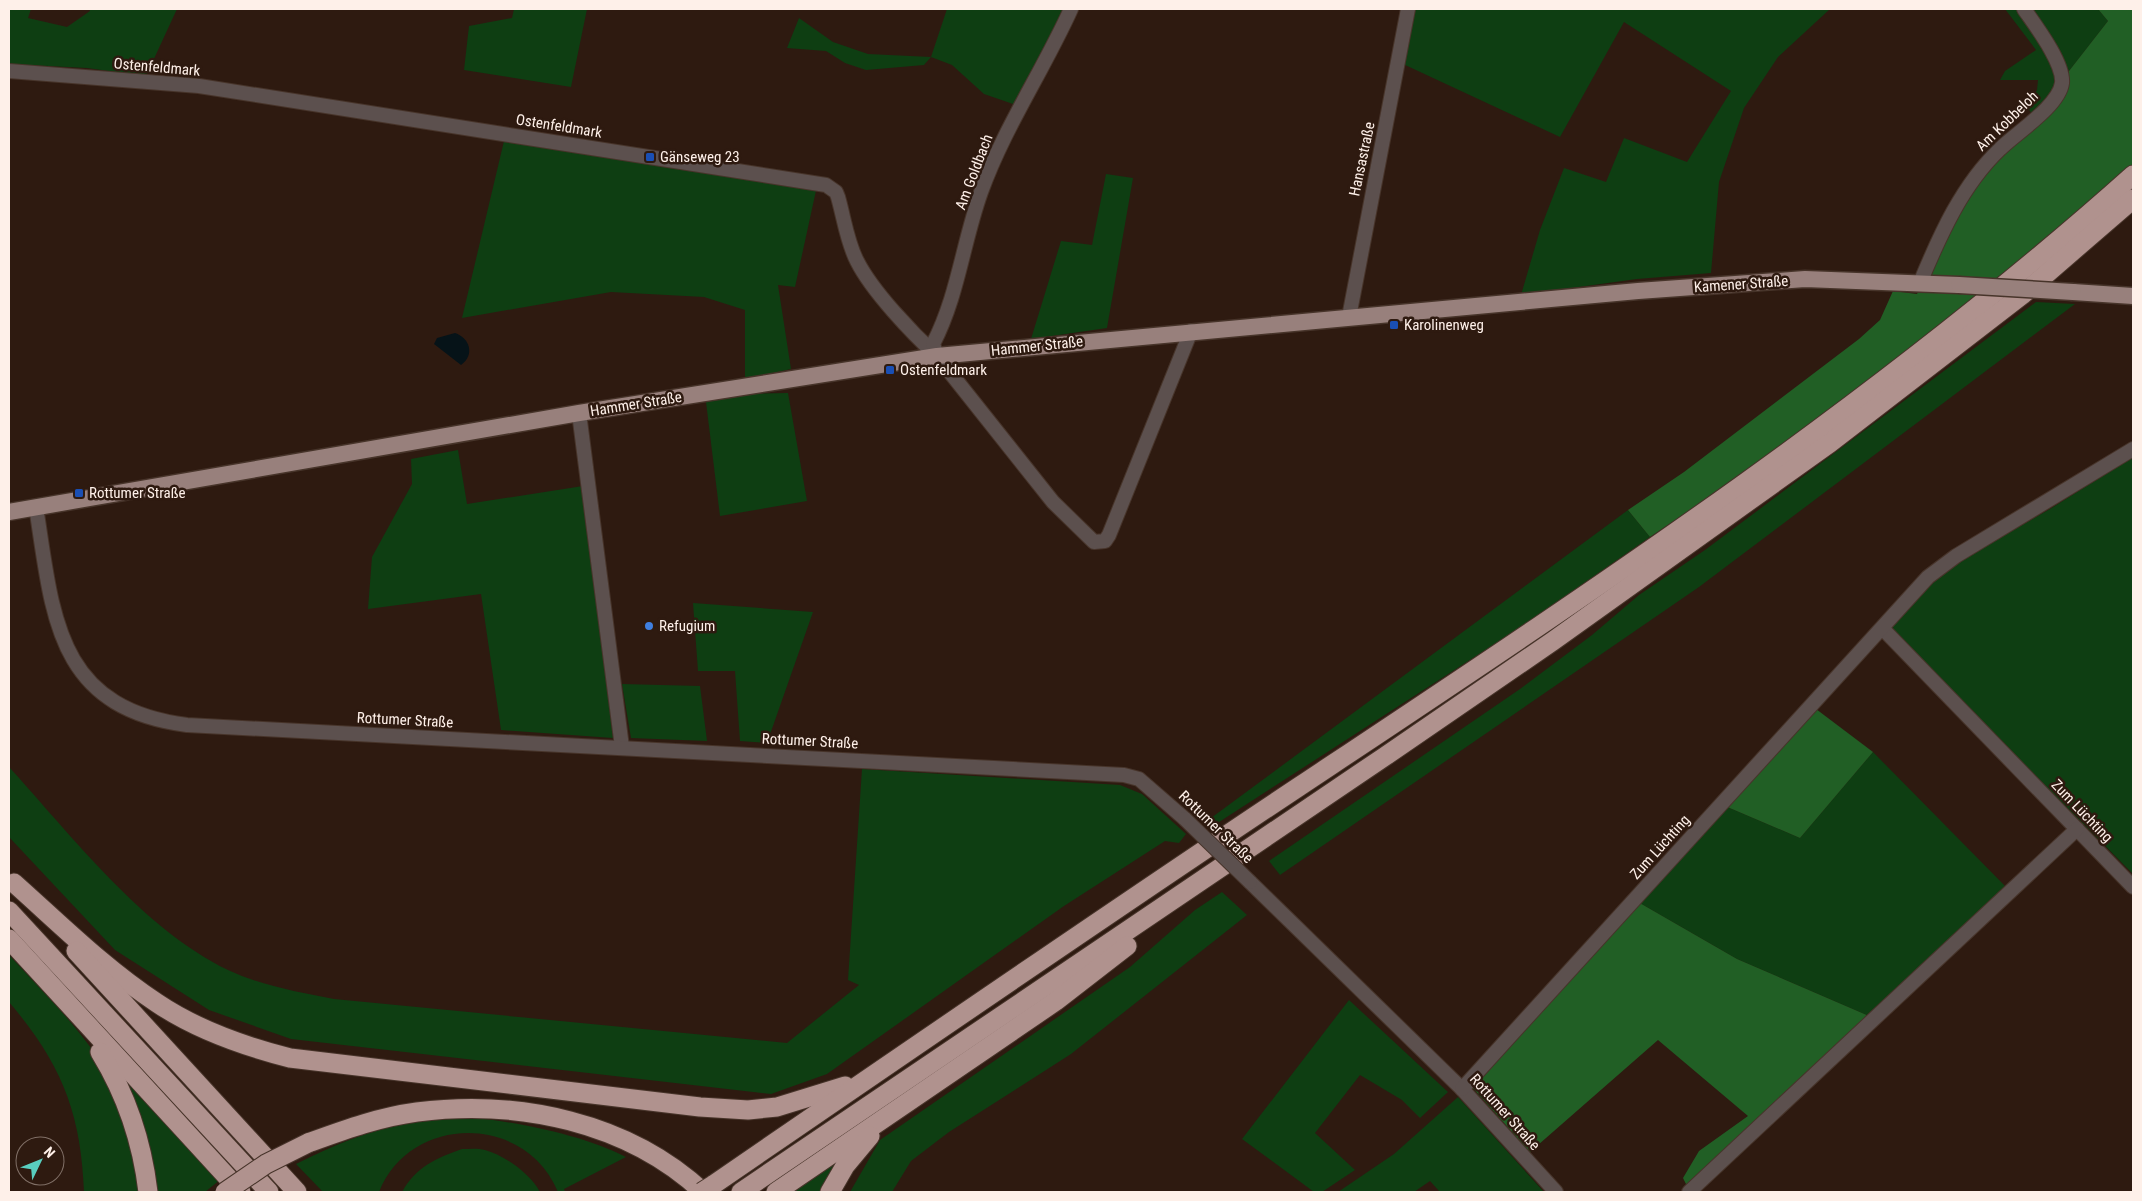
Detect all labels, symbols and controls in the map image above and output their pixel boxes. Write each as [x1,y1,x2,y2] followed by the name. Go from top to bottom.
[113,54,201,80] street label: Ostenfeldmark
[1972,87,2042,155] street label: Am Kobbeloh
[515,110,604,142] street label: Ostenfeldmark
[1345,120,1379,198] street label: Hansastraße
[951,132,997,212] street label: Am Goldbach
[660,148,740,166] place label: Gänseweg 23
[644,151,656,163] marker: Gänseweg 23
[1693,272,1789,296] street label: Kamener Straße
[1404,316,1484,334] place label: Karolinenweg
[1388,319,1400,331] marker: Karolinenweg
[990,332,1084,360] street label: Hammer Straße
[900,361,987,379] place label: Ostenfeldmark
[884,364,896,376] marker: Ostenfeldmark
[589,388,683,420] street label: Hammer Straße
[89,484,186,502] place label: Rottumer Straße
[73,487,85,499] marker: Rottumer Straße
[659,617,715,635] place label: Refugium
[643,620,655,632] marker: Refugium
[356,708,454,732] street label: Rottumer Straße
[761,729,859,753] street label: Rottumer Straße
[2048,776,2116,846] street label: Zum Lüchting
[1175,787,1257,867] street label: Rottumer Straße
[1626,811,1694,883] street label: Zum Lüchting
[1466,1070,1544,1154] street label: Rottumer Straße
[15,1136,65,1186] north arrow
[41,1144,58,1161] text: N

